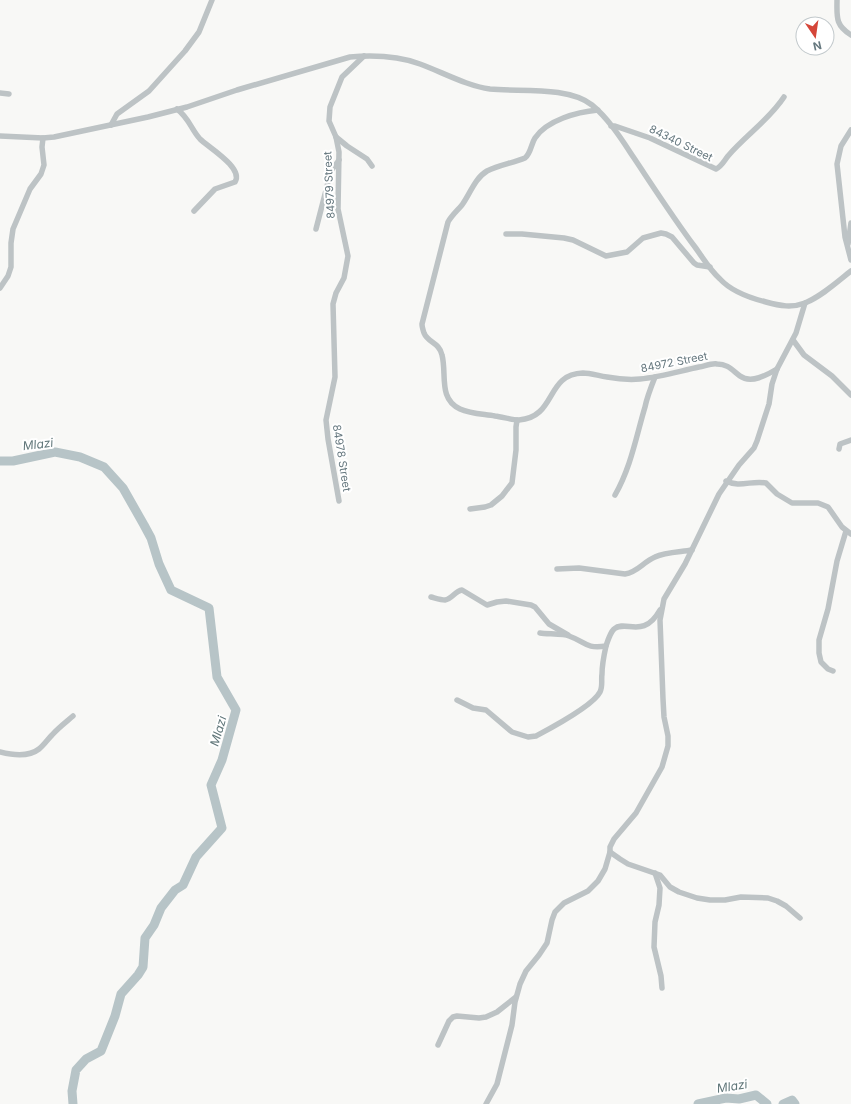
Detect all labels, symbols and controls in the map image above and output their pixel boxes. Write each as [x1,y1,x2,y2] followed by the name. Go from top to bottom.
[795,16,835,56] north arrow
[812,38,823,54] text: N
[647,122,715,165] street label: 84340 Street
[320,150,338,219] street label: 84979 Street
[639,349,709,375] street label: 84972 Street
[330,424,354,493] street label: 84978 Street
[22,435,55,453] water label: Mlazi
[207,713,230,748] water label: Mlazi
[716,1076,749,1096] water label: Mlazi

